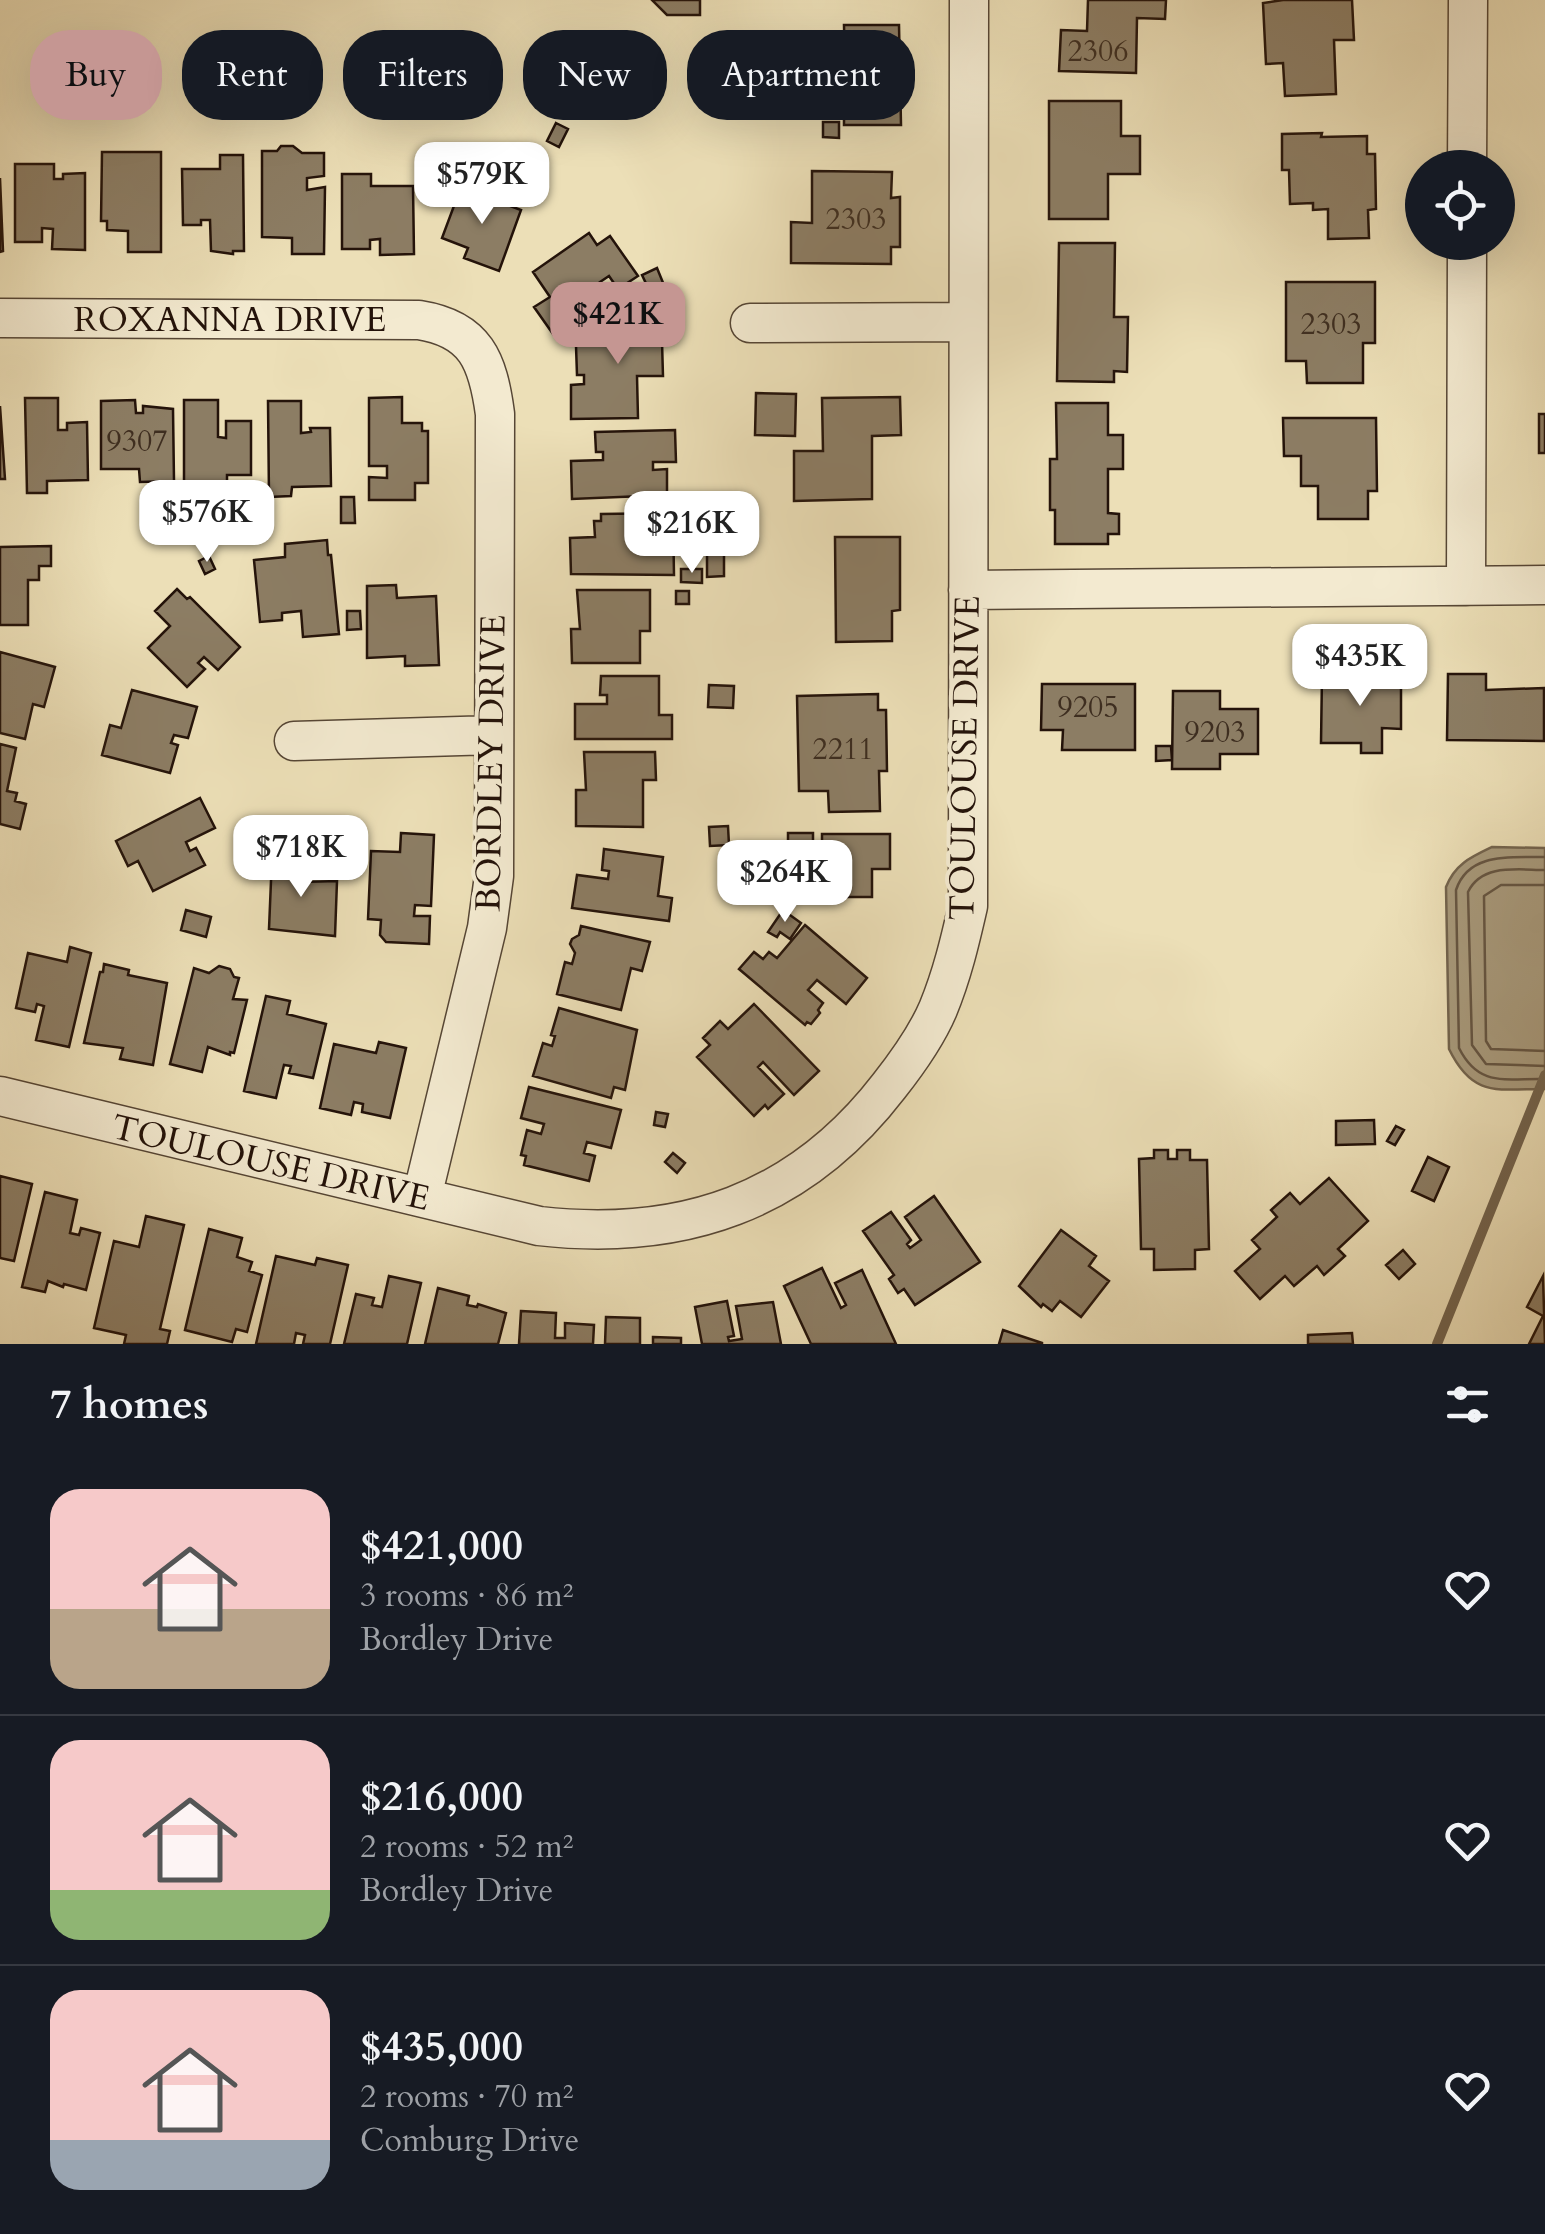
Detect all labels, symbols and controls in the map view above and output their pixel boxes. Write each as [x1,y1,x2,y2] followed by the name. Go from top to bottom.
[30,30,162,120] chip: Buy
[182,30,323,120] chip: Rent
[343,30,503,120] chip: Filters
[523,30,667,120] chip: New
[687,30,915,120] chip: Apartment
[1067,31,1129,72] house number: 2306
[412,142,552,227] pin: $579K
[1405,150,1515,260] map controls
[1405,150,1515,260] button: locate
[436,152,528,196] text: $579K
[825,199,887,240] house number: 2303
[548,282,688,367] pin: $421K
[572,292,664,336] text: $421K
[74,296,386,344] street label: ROXANNA DRIVE
[1300,304,1362,345] house number: 2303
[106,421,168,462] house number: 9307
[137,480,277,565] pin: $576K
[161,490,253,534] text: $576K
[622,491,762,576] pin: $216K
[646,501,738,545] text: $216K
[938,595,992,921] street label: TOULOUSE DRIVE
[464,614,518,912] street label: BORDLEY DRIVE
[1290,624,1430,709] pin: $435K
[1314,634,1406,678] text: $435K
[1057,687,1119,728] house number: 9205
[1184,712,1246,753] house number: 9203
[812,729,874,770] house number: 2211
[231,815,371,900] pin: $718K
[255,825,347,869] text: $718K
[715,840,855,925] pin: $264K
[739,850,831,894] text: $264K
[107,1103,435,1223] street label: TOULOUSE DRIVE
[50,1376,208,1433] text: 7 homes
[1440,1377,1495,1432] icon: filters
[360,1517,523,1574] text: $421,000
[130,1529,250,1649] icon: home
[1440,1562,1495,1617] icon: heart
[360,1574,573,1618] text: 3 rooms · 86 m²
[360,1618,553,1662] text: Bordley Drive
[360,1768,523,1825] text: $216,000
[130,1780,250,1900] icon: home
[1440,1813,1495,1868] icon: heart
[360,1825,573,1869] text: 2 rooms · 52 m²
[360,1869,553,1913] text: Bordley Drive
[360,2018,523,2075] text: $435,000
[130,2030,250,2150] icon: home
[1440,2063,1495,2118] icon: heart
[360,2075,573,2119] text: 2 rooms · 70 m²
[360,2119,579,2163] text: Comburg Drive

